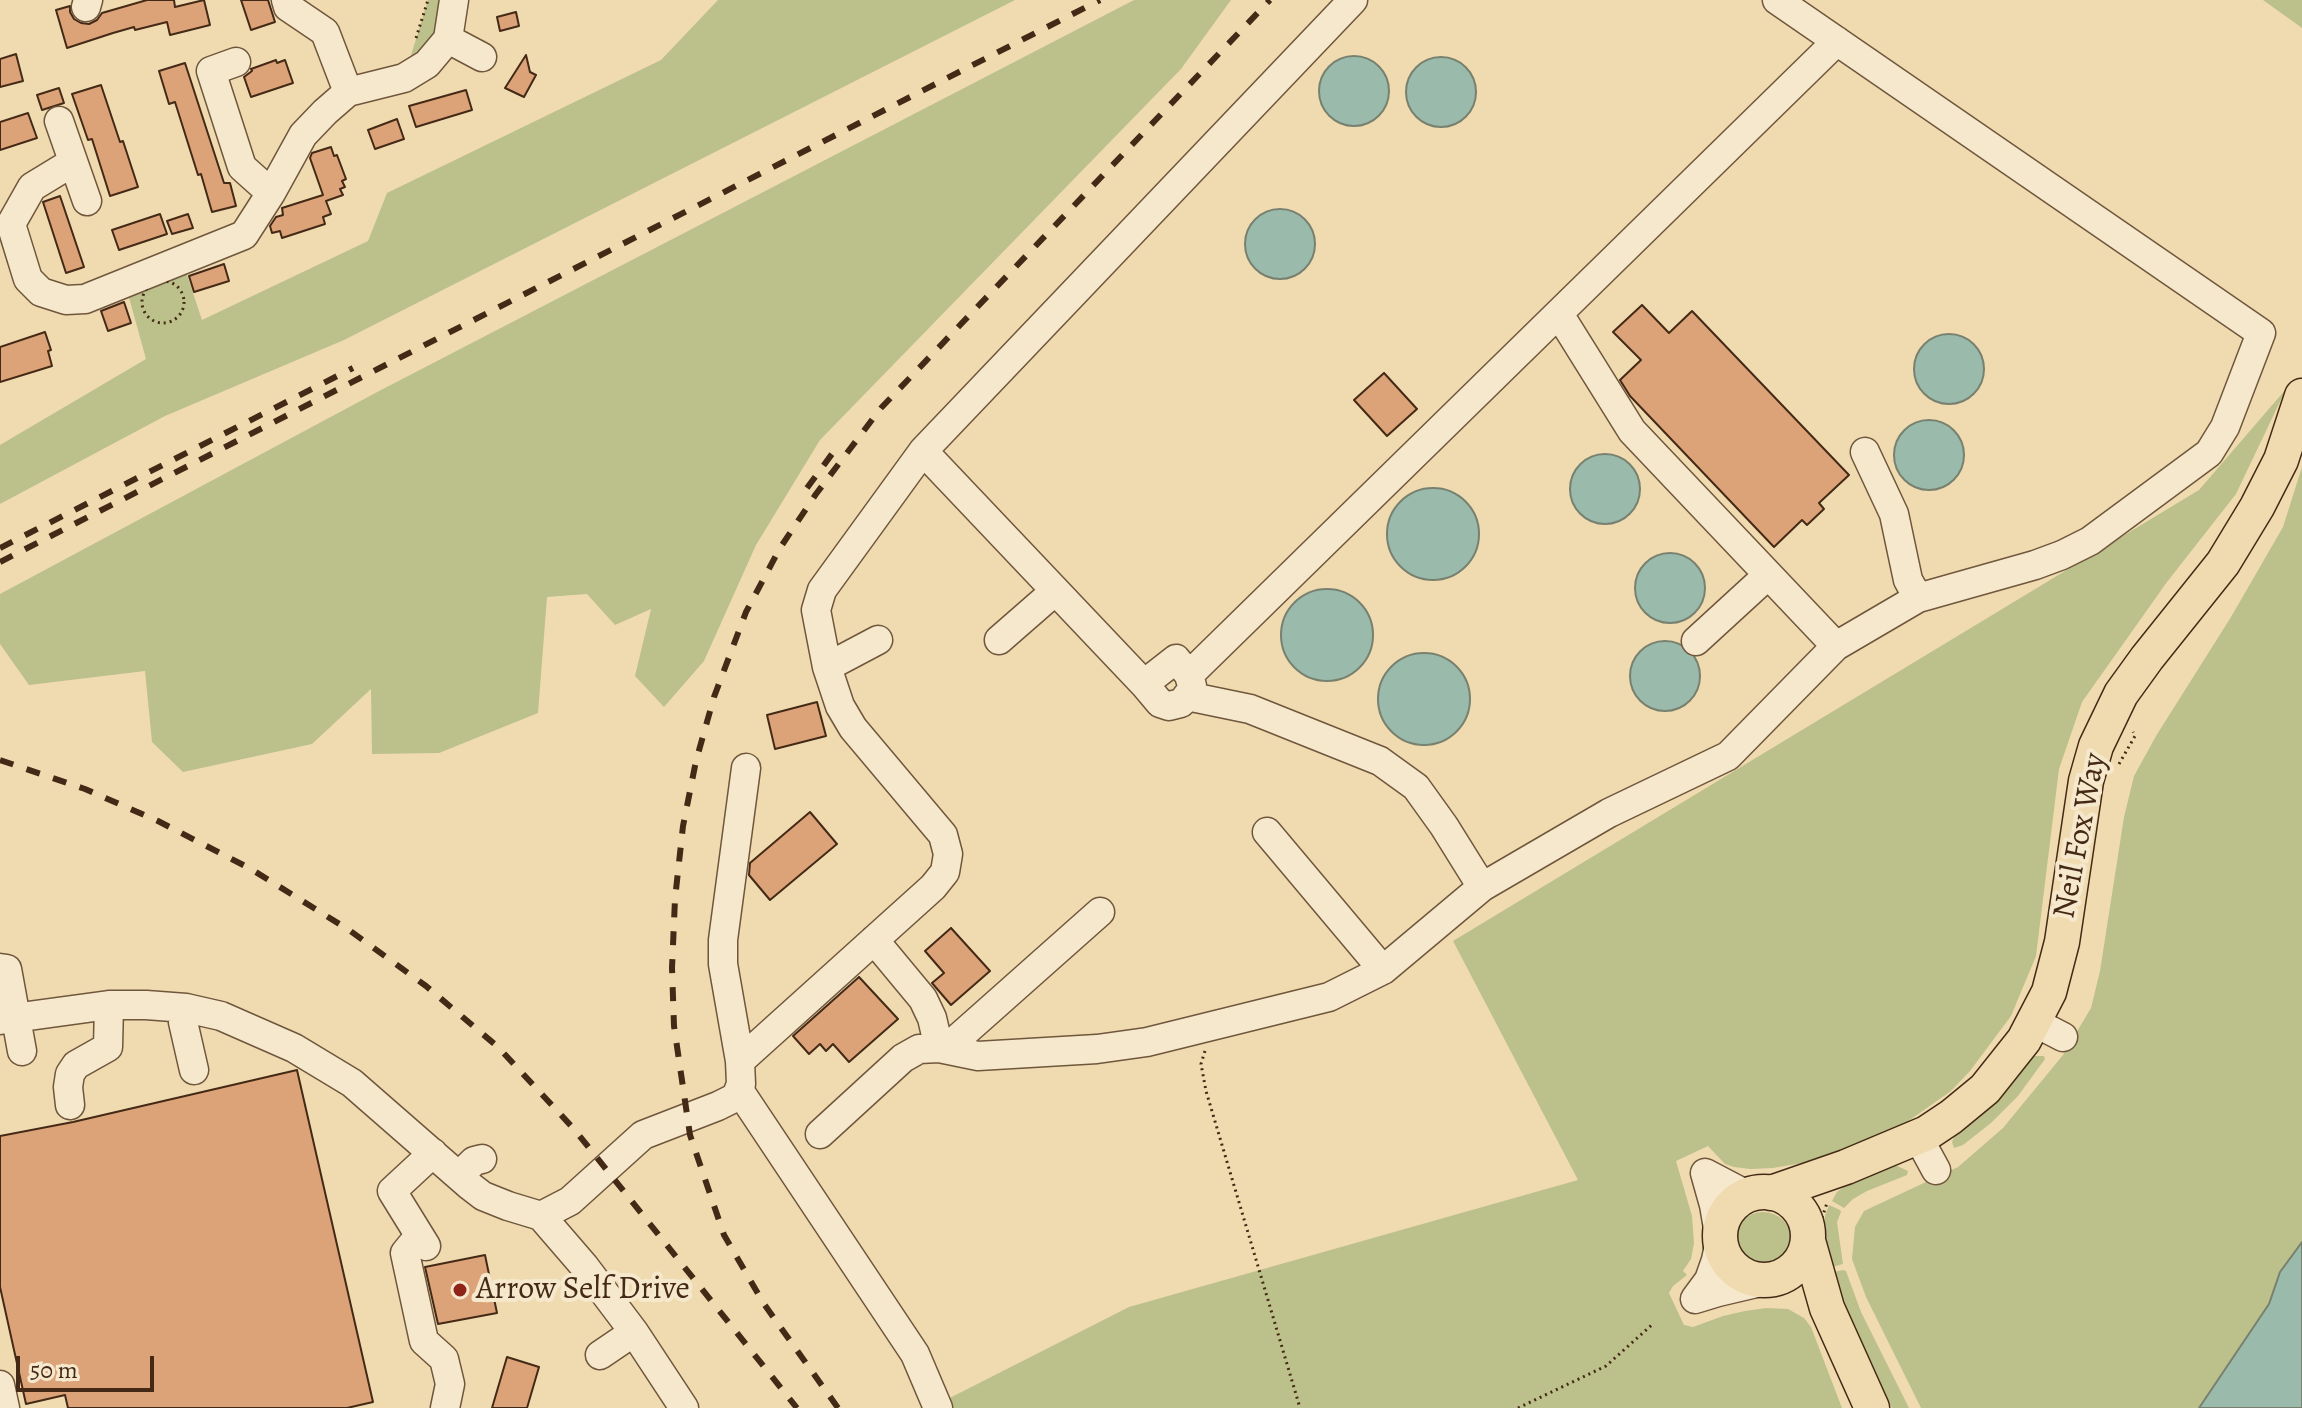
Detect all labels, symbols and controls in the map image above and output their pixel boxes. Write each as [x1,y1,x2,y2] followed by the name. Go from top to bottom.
[2046,750,2116,922] street label: Neil Fox Way
[476,1271,690,1309] place label: Arrow Self Drive
[451,1281,469,1299] marker: Arrow Self Drive
[20,1340,158,1390] scale bar
[30,1354,78,1386] text: 50 m

